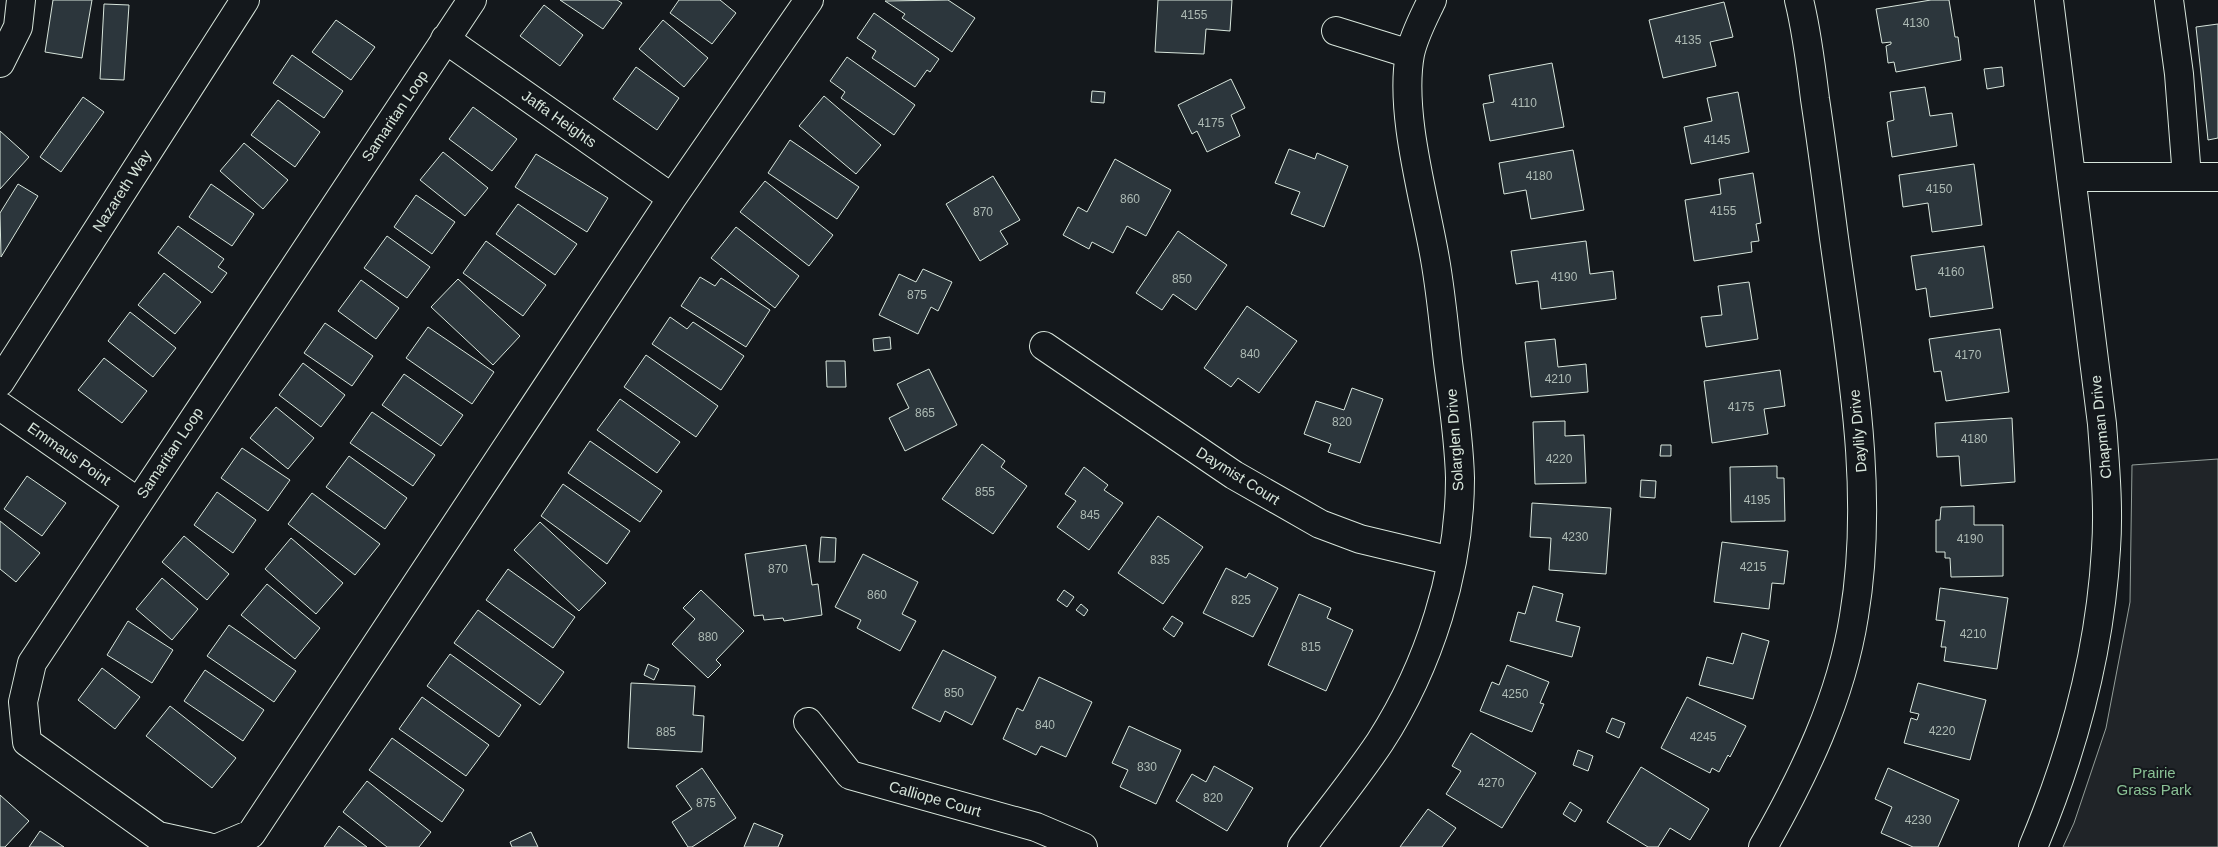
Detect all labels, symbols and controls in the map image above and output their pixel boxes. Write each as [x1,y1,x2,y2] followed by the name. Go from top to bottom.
[1181,8,1208,22] house number: 4155
[1903,16,1930,30] house number: 4130
[1675,33,1702,47] house number: 4135
[358,67,431,164] street label: Samaritan Loop
[519,87,600,151] street label: Jaffa Heights
[1511,96,1537,110] house number: 4110
[1198,116,1225,130] house number: 4175
[1704,133,1731,147] house number: 4145
[89,146,155,235] street label: Nazareth Way
[1526,169,1553,183] house number: 4180
[1926,182,1953,196] house number: 4150
[1120,192,1140,206] house number: 860
[1710,204,1737,218] house number: 4155
[973,205,993,219] house number: 870
[1938,265,1965,279] house number: 4160
[1551,270,1578,284] house number: 4190
[1172,272,1192,286] house number: 850
[907,288,927,302] house number: 875
[1240,347,1260,361] house number: 840
[1955,348,1982,362] house number: 4170
[1545,372,1572,386] house number: 4210
[2087,374,2114,480] street label: Chapman Drive
[1442,388,1467,492] street label: Solarglen Drive
[1845,389,1870,473] street label: Daylily Drive
[1728,400,1755,414] house number: 4175
[133,404,206,501] street label: Samaritan Loop
[915,406,935,420] house number: 865
[1332,415,1352,429] house number: 820
[24,419,115,489] street label: Emmaus Point
[1961,432,1988,446] house number: 4180
[1193,443,1284,508] street label: Daymist Court
[1546,452,1573,466] house number: 4220
[975,485,995,499] house number: 855
[1744,493,1771,507] house number: 4195
[1080,508,1100,522] house number: 845
[1562,530,1589,544] house number: 4230
[1957,532,1984,546] house number: 4190
[1150,553,1170,567] house number: 835
[1740,560,1767,574] house number: 4215
[768,562,788,576] house number: 870
[867,588,887,602] house number: 860
[1231,593,1251,607] house number: 825
[1960,627,1987,641] house number: 4210
[698,630,718,644] house number: 880
[1301,640,1321,654] house number: 815
[944,686,964,700] house number: 850
[1502,687,1529,701] house number: 4250
[1035,718,1055,732] house number: 840
[1929,724,1956,738] house number: 4220
[656,725,676,739] house number: 885
[1690,730,1717,744] house number: 4245
[1137,760,1157,774] house number: 830
[2116,764,2192,798] park label: Prairie Grass Park
[1478,776,1505,790] house number: 4270
[887,777,984,820] street label: Calliope Court
[1203,791,1223,805] house number: 820
[696,796,716,810] house number: 875
[1905,813,1932,827] house number: 4230

